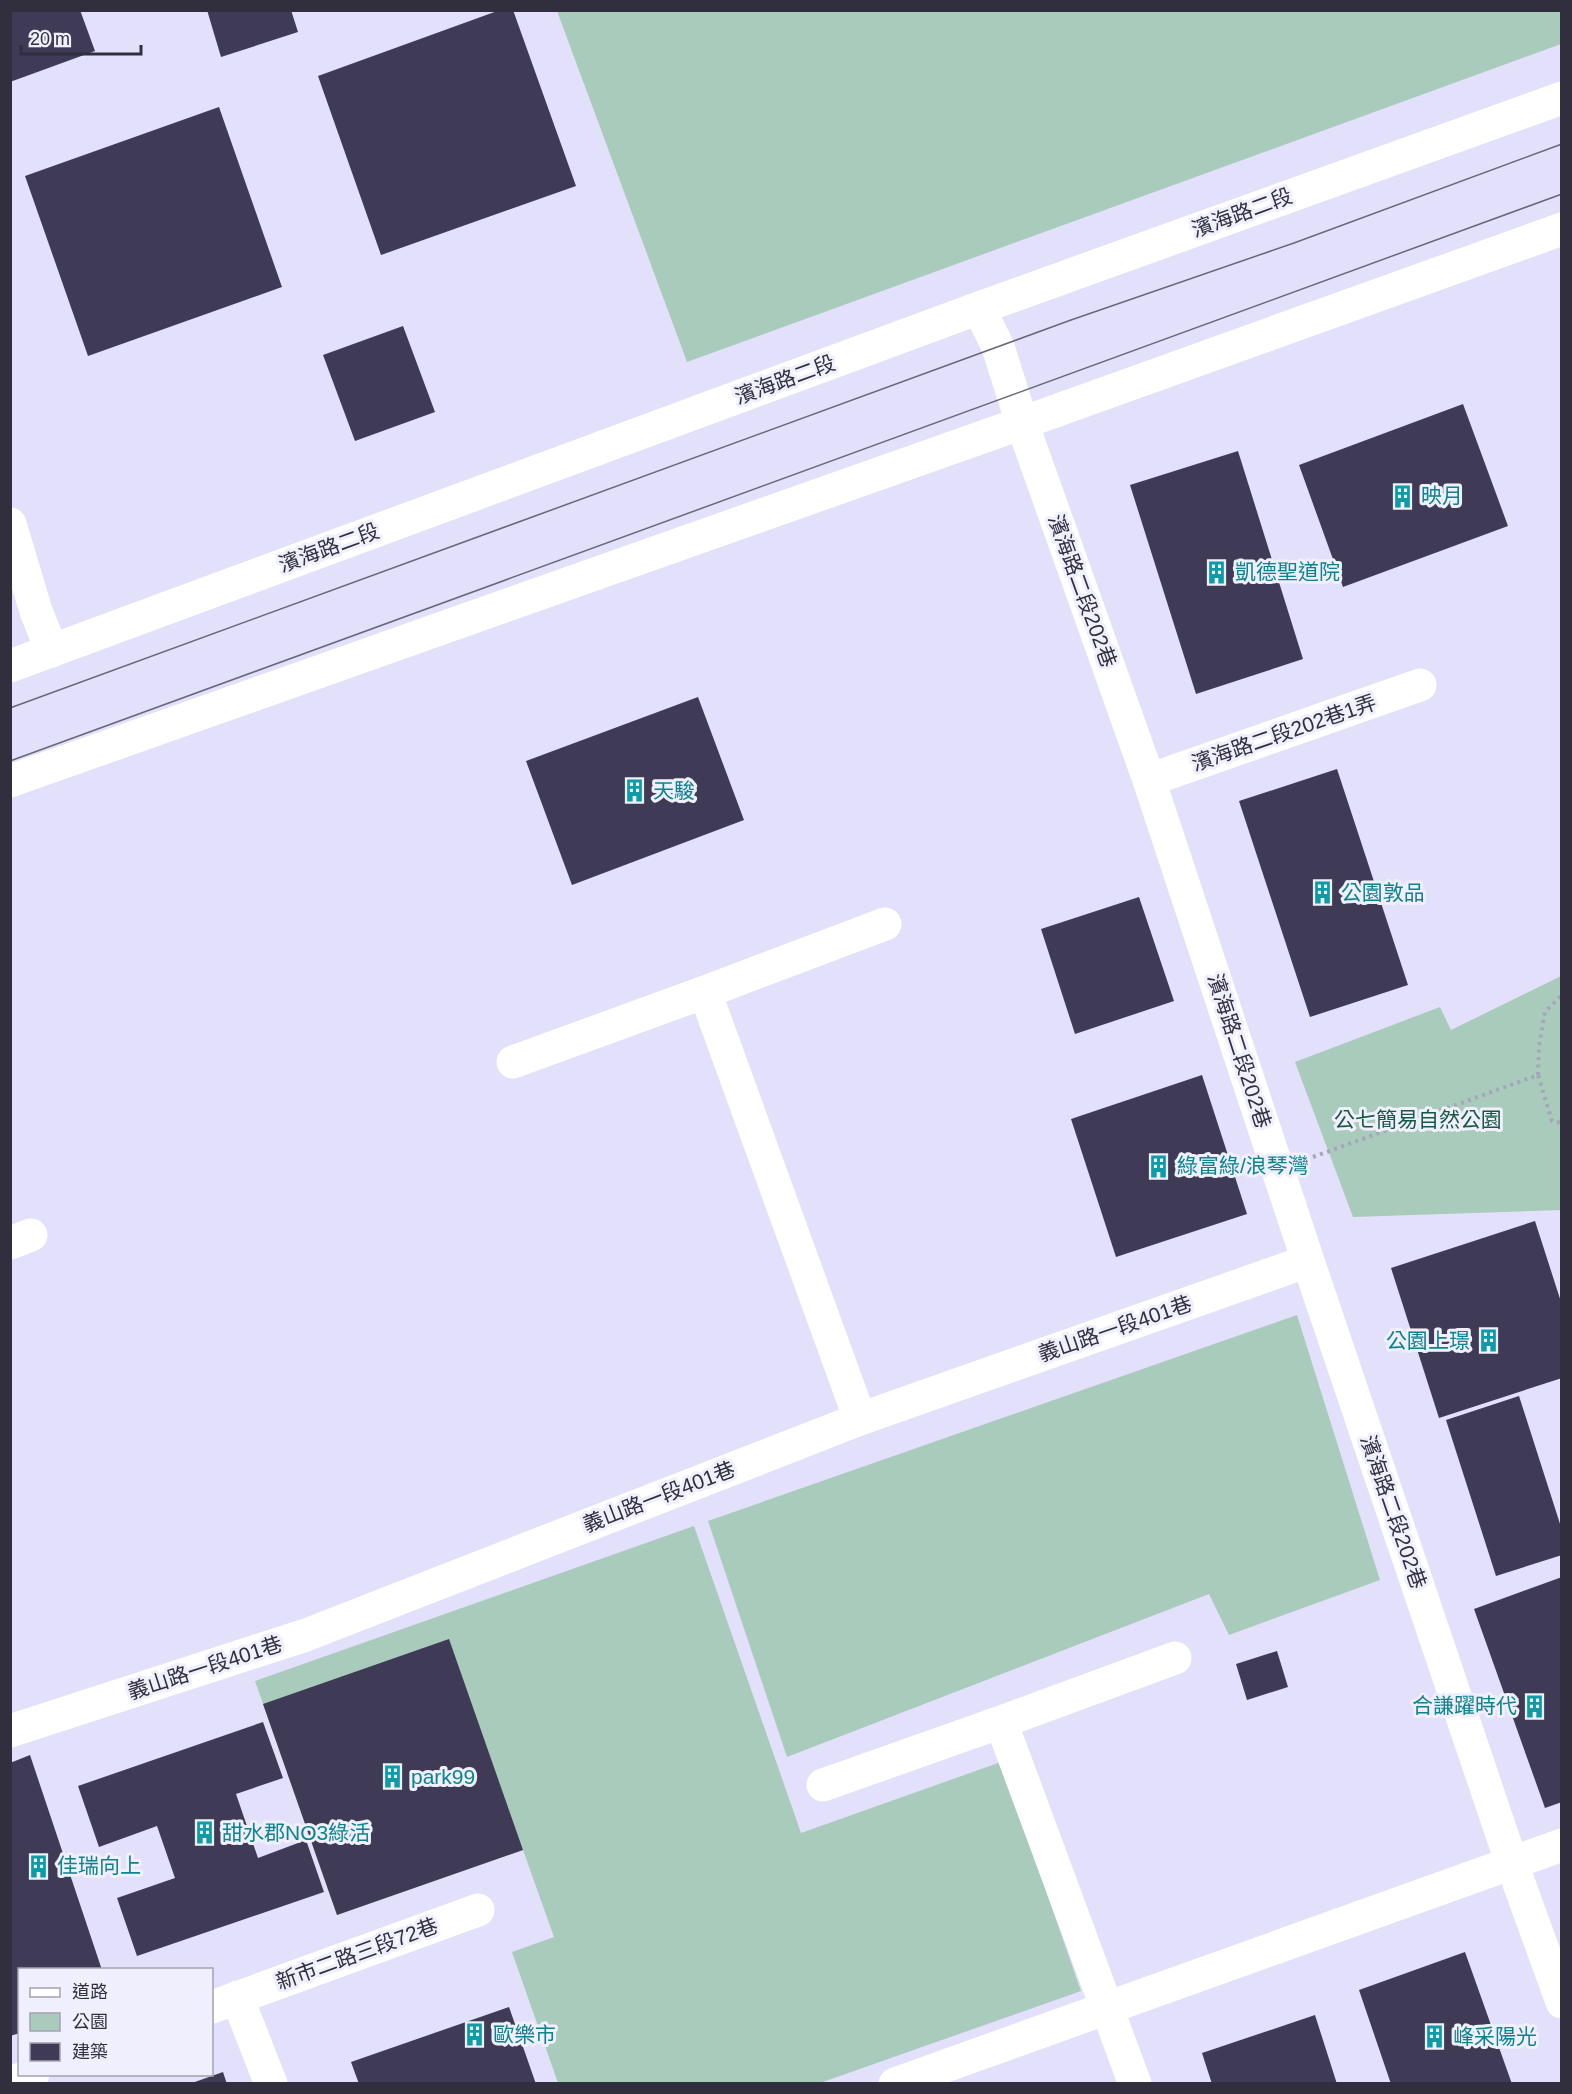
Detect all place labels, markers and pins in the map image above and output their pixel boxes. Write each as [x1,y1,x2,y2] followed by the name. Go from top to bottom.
[1390,483,1416,509] building icon: 映月
[1421,484,1463,507] place label: 映月
[1204,559,1230,585] building icon: 凱德聖道院
[1235,560,1340,583] place label: 凱德聖道院
[622,778,648,804] building icon: 天駿
[653,779,695,802] place label: 天駿
[1310,880,1336,906] building icon: 公園敦品
[1341,881,1425,904] place label: 公園敦品
[1146,1153,1172,1179] building icon: 綠富綠/浪琴灣
[1177,1154,1309,1177] place label: 綠富綠/浪琴灣
[1475,1328,1501,1354] building icon: 公園上璟
[1386,1329,1470,1352] place label: 公園上璟
[1522,1693,1548,1719] building icon: 合謙躍時代
[1412,1694,1517,1717] place label: 合謙躍時代
[380,1764,406,1790] building icon: park99
[411,1765,475,1788] place label: park99
[191,1820,217,1846] building icon: 甜水郡NO3綠活
[222,1821,370,1844] place label: 甜水郡NO3綠活
[26,1853,52,1879] building icon: 佳瑞向上
[57,1854,141,1877] place label: 佳瑞向上
[462,2022,488,2048] building icon: 歐樂市
[493,2023,556,2046] place label: 歐樂市
[1422,2024,1448,2050] building icon: 峰采陽光
[1453,2025,1537,2048] place label: 峰采陽光

